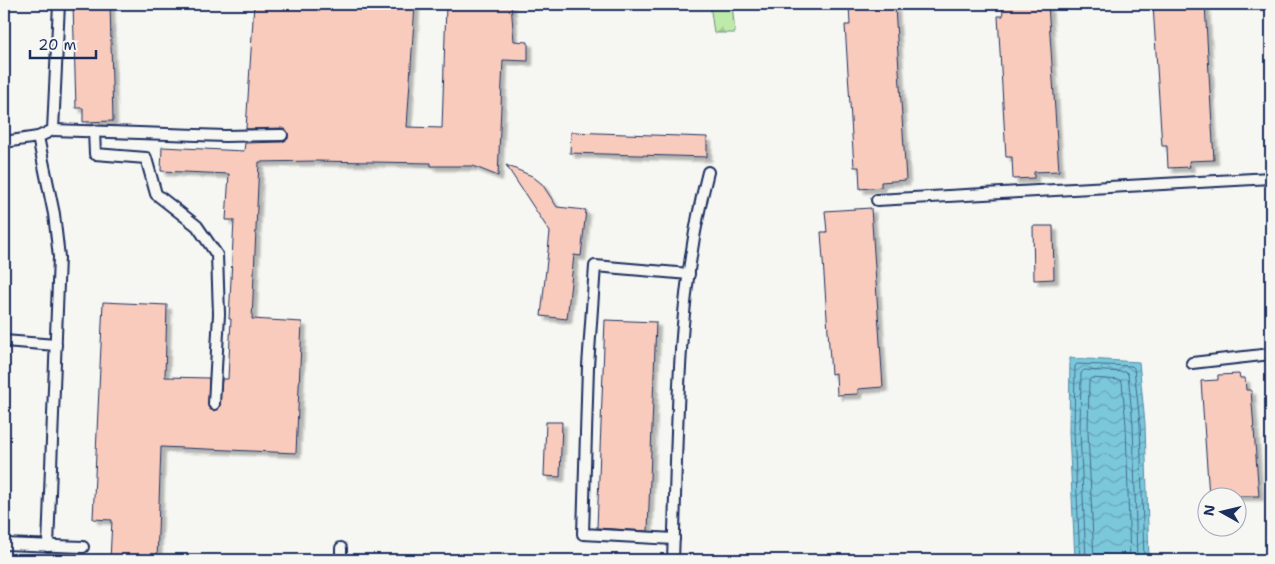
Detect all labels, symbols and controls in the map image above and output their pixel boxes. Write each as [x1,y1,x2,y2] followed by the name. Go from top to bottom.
[30,28,96,60] scale bar
[38,35,77,55] text: 20 m
[1198,486,1248,536] north arrow
[1199,503,1219,517] text: N

